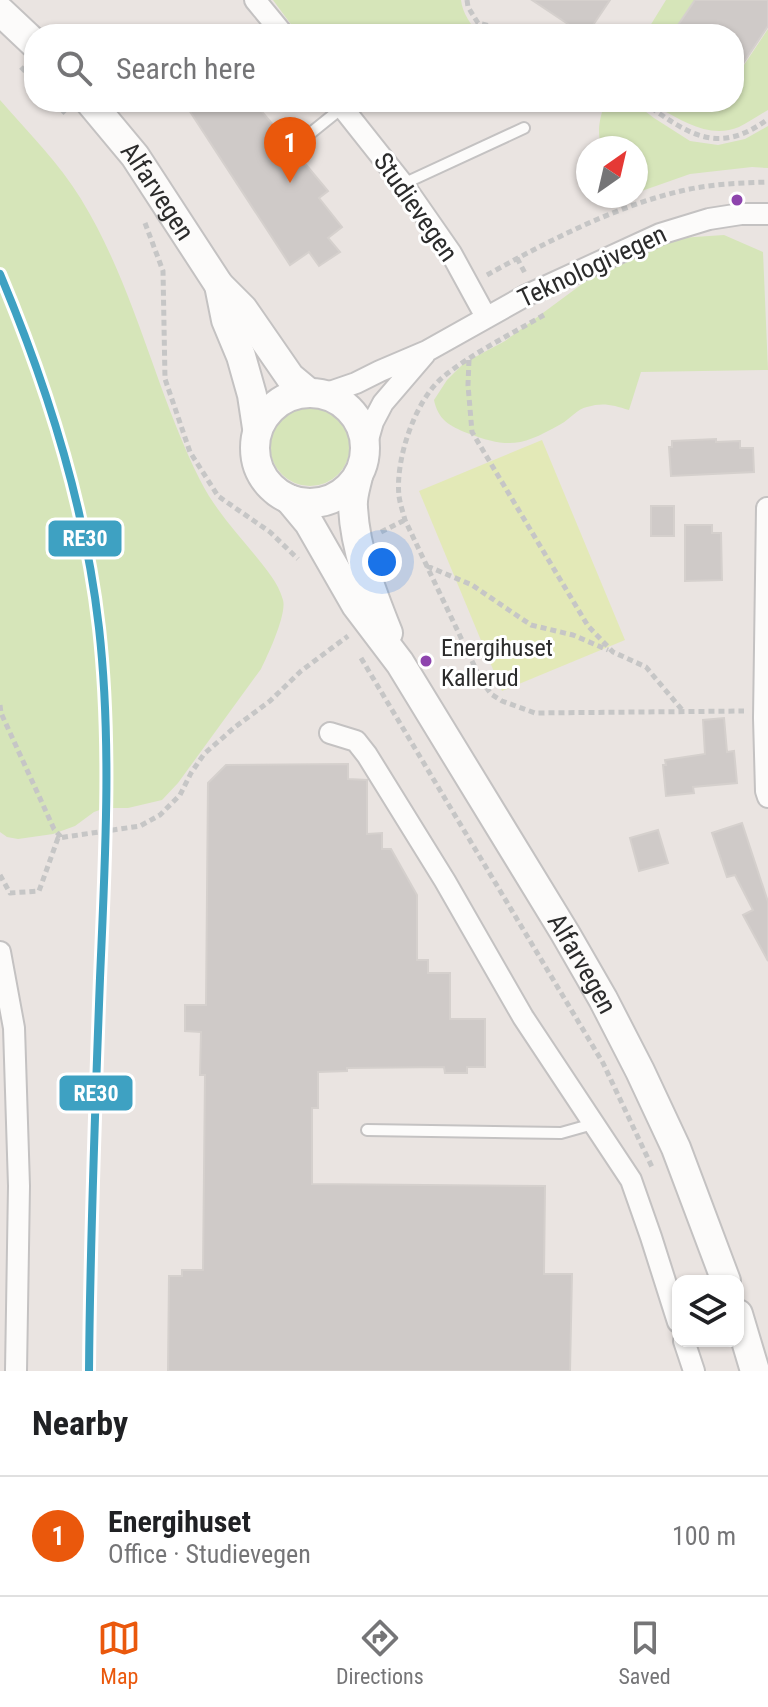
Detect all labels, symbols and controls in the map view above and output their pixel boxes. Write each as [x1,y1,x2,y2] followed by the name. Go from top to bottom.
[24,24,744,112] search box
[52,46,96,90] icon: search
[116,51,256,86] text: Search here
[264,117,316,183] pin: 1
[115,136,201,245] street label: Alfarvegen
[576,136,648,208] north arrow
[368,147,464,267] street label: Studievegen
[729,192,745,208] unlabelled marker
[513,219,671,313] street label: Teknologivegen
[47,519,123,558] line badge: RE30
[62,526,108,551] text: RE30
[362,542,402,582] your location
[441,634,553,692] place label: Energihuset Kallerud
[418,653,434,669] marker: Energihuset Kallerud
[542,908,623,1018] street label: Alfarvegen
[58,1074,134,1112] line badge: RE30
[73,1081,119,1106] text: RE30
[672,1275,744,1347] map controls
[672,1275,744,1347] button: layers
[32,1403,128,1443] text: Nearby
[108,1504,251,1539] text: Energihuset
[51,1521,65,1551] text: 1
[672,1521,736,1551] text: 100 m
[108,1539,311,1569] text: Office · Studievegen
[97,1616,141,1689] tab: Map
[336,1616,424,1689] tab: Directions
[618,1616,671,1689] tab: Saved

